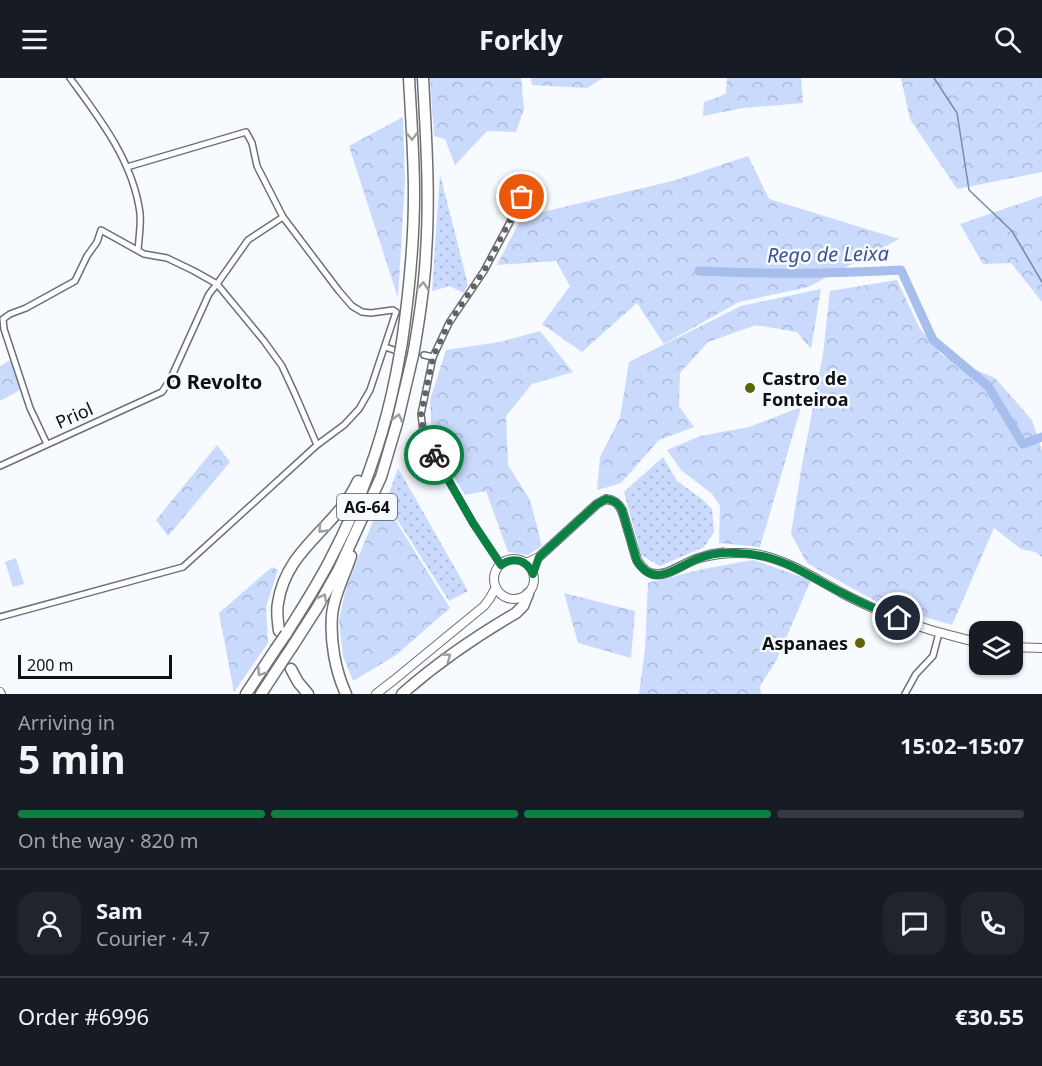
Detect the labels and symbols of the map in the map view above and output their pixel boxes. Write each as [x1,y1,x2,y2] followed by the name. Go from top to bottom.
[406,132,419,141] one-way arrow
[496,171,547,222] pin
[767,239,889,269] water label: Rego de Leixa
[416,282,429,291] one-way arrow
[762,366,849,411] place label: Castro de Fonteiroa
[166,368,262,395] district label: O Revolto
[743,381,757,395] marker: Castro de Fonteiroa
[52,396,96,434] street label: Priol
[390,413,403,423] one-way arrow
[404,425,464,485] courier
[337,494,397,520] road number: AG-64
[318,522,329,533] one-way arrow
[872,592,923,643] pin
[316,594,327,604] one-way arrow
[762,631,848,655] place label: Aspanaes
[853,636,867,650] marker: Aspanaes
[18,652,172,680] scale bar
[441,654,452,665] one-way arrow
[257,666,268,677] one-way arrow

